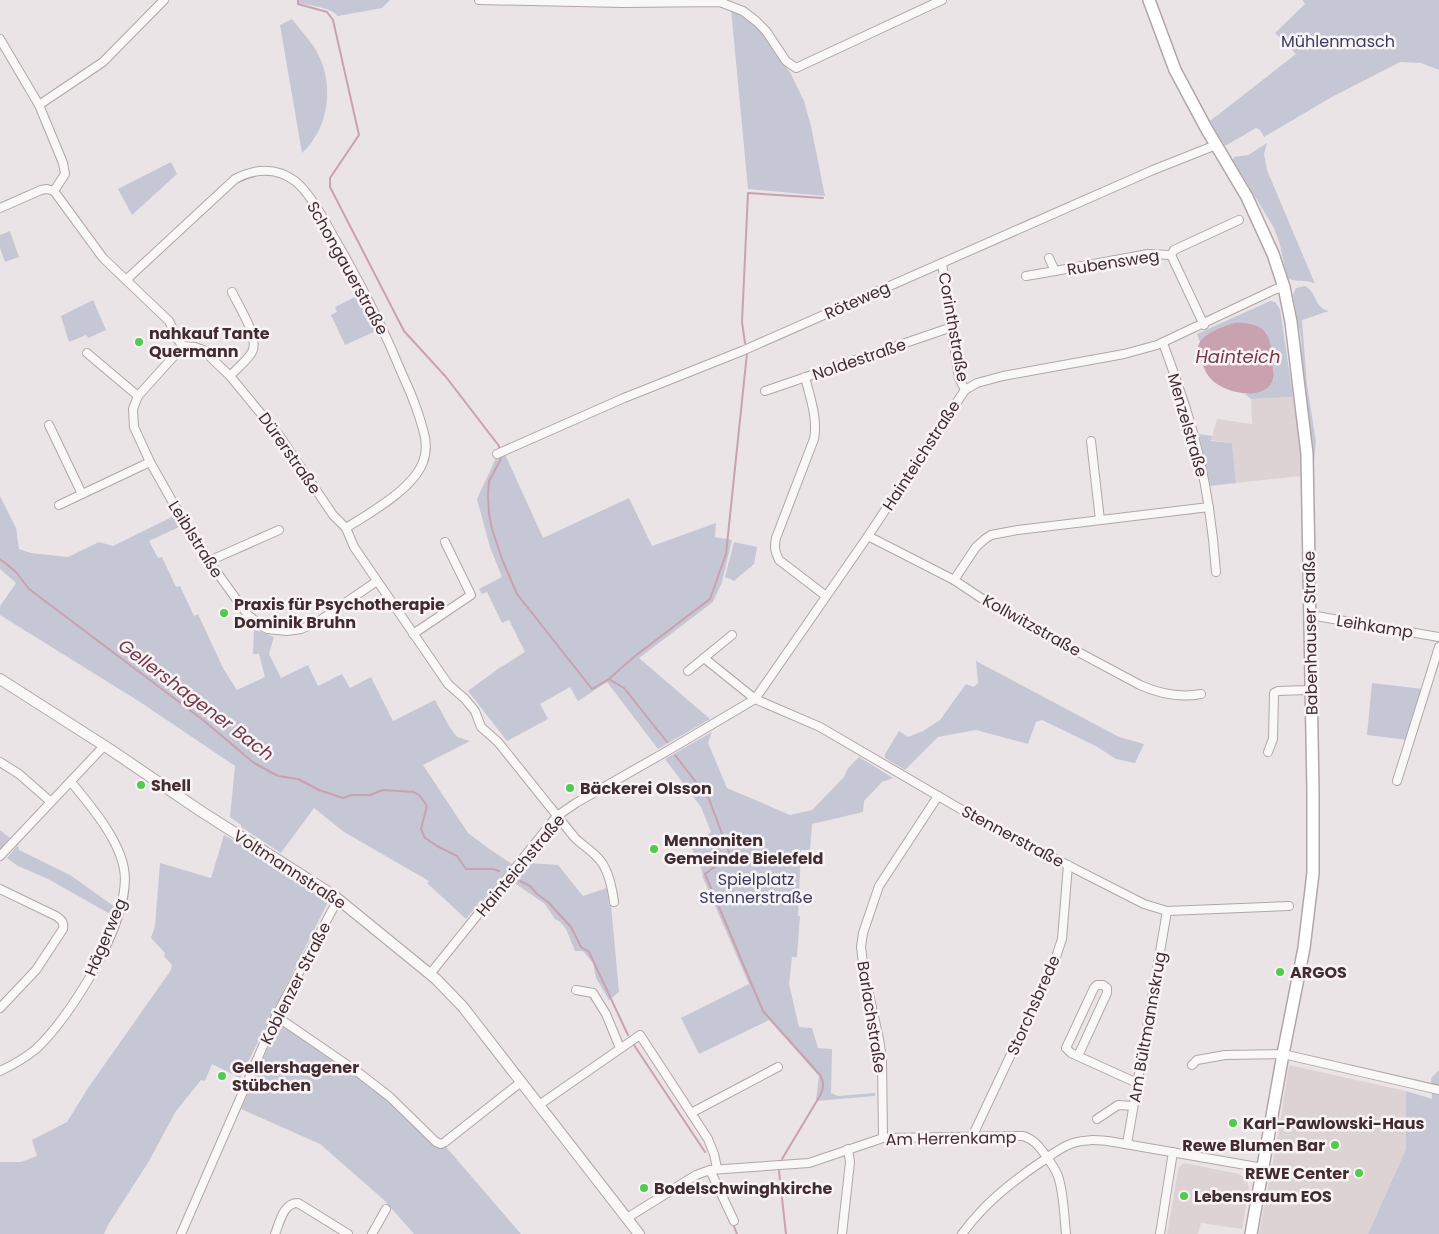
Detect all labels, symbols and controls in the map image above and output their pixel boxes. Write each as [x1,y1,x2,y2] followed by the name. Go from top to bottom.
[1281,30,1395,53] park label: Mühlenmasch
[301,197,394,339] street label: Schongauerstraße
[1065,244,1161,281] street label: Rubensweg
[933,271,974,384] street label: Corinthstraße
[821,276,894,325] street label: Röteweg
[149,322,270,363] place label: nahkauf Tante Quermann
[809,333,909,386] street label: Noldestraße
[133,336,145,348] marker: nahkauf Tante Quermann
[1195,344,1281,369] water label: Hainteich
[1162,371,1213,480] street label: Menzelstraße
[877,395,966,515] street label: Hainteichstraße
[253,408,326,499] street label: Dürerstraße
[163,496,229,582] street label: Leiblstraße
[1298,551,1323,715] street label: Babenhauser Straße
[978,589,1085,662] street label: Kollwitzstraße
[234,593,445,634] place label: Praxis für Psychotherapie Dominik Bruhn
[218,607,230,619] marker: Praxis für Psychotherapie Dominik Bruhn
[1335,609,1415,644] street label: Leihkamp
[113,633,279,766] water label: Gellershagener Bach
[151,774,191,797] place label: Shell
[580,777,712,800] place label: Bäckerei Olsson
[135,779,147,791] marker: Shell
[564,782,576,794] marker: Bäckerei Olsson
[957,800,1068,873] street label: Stennerstraße
[471,809,570,922] street label: Hainteichstraße
[229,824,351,915] street label: Voltmannstraße
[664,829,823,870] place label: Mennoniten Gemeinde Bielefeld
[648,843,660,855] marker: Mennoniten Gemeinde Bielefeld
[699,868,813,909] park label: Spielplatz Stennerstraße
[79,895,132,980] street label: Hägerweg
[255,918,336,1049] street label: Koblenzer Straße
[1123,950,1172,1104] street label: Am Bültmannskrug
[1001,952,1066,1059] street label: Storchsbrede
[851,959,892,1075] street label: Barlachstraße
[1290,961,1347,984] place label: ARGOS
[1274,966,1286,978] marker: ARGOS
[232,1056,359,1097] place label: Gellershagener Stübchen
[216,1070,228,1082] marker: Gellershagener Stübchen
[1243,1112,1424,1135] place label: Karl-Pawlowski-Haus
[1227,1117,1239,1129] marker: Karl-Pawlowski-Haus
[885,1126,1017,1151] street label: Am Herrenkamp
[1182,1134,1325,1157] place label: Rewe Blumen Bar
[1329,1139,1341,1151] marker: Rewe Blumen Bar
[1245,1162,1349,1185] place label: REWE Center
[1353,1167,1365,1179] marker: REWE Center
[654,1177,832,1200] place label: Bodelschwinghkirche
[638,1182,650,1194] marker: Bodelschwinghkirche
[1194,1185,1332,1208] place label: Lebensraum EOS
[1178,1190,1190,1202] marker: Lebensraum EOS

